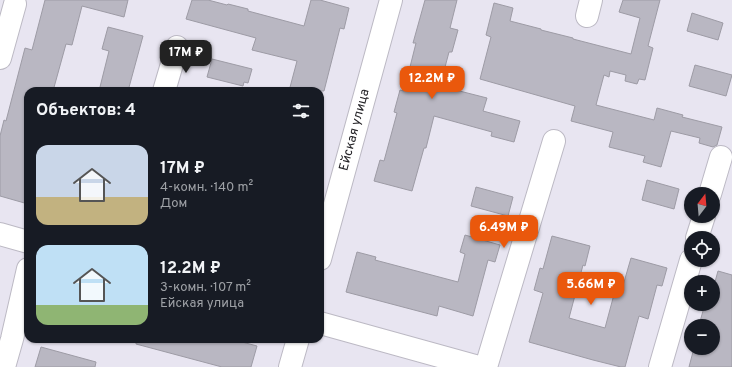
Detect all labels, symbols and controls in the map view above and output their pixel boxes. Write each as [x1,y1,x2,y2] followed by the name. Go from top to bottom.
[158,40,214,74] pin: 17M ₽
[169,45,203,61] text: 17M ₽
[395,66,469,100] pin: 12.2M ₽
[409,71,455,87] text: 12.2M ₽
[336,87,374,173] street label: Ейская улица
[36,100,136,122] text: Объектов: 4
[290,100,312,122] icon: filters
[160,158,205,180] text: 17M ₽
[68,161,116,209] icon: home
[160,180,253,196] text: 4-комн. · 140 m²
[684,187,720,223] north arrow
[684,187,720,355] map controls
[160,196,187,212] text: Дом
[467,215,541,249] pin: 6.49M ₽
[479,220,529,236] text: 6.49M ₽
[684,231,720,267] button: locate
[160,258,221,280] text: 12.2M ₽
[68,261,116,309] icon: home
[554,272,628,306] pin: 5.66M ₽
[684,275,720,311] button: +
[566,277,616,293] text: 5.66M ₽
[160,280,251,296] text: 3-комн. · 107 m²
[160,296,244,312] text: Ейская улица
[684,319,720,355] button: −

